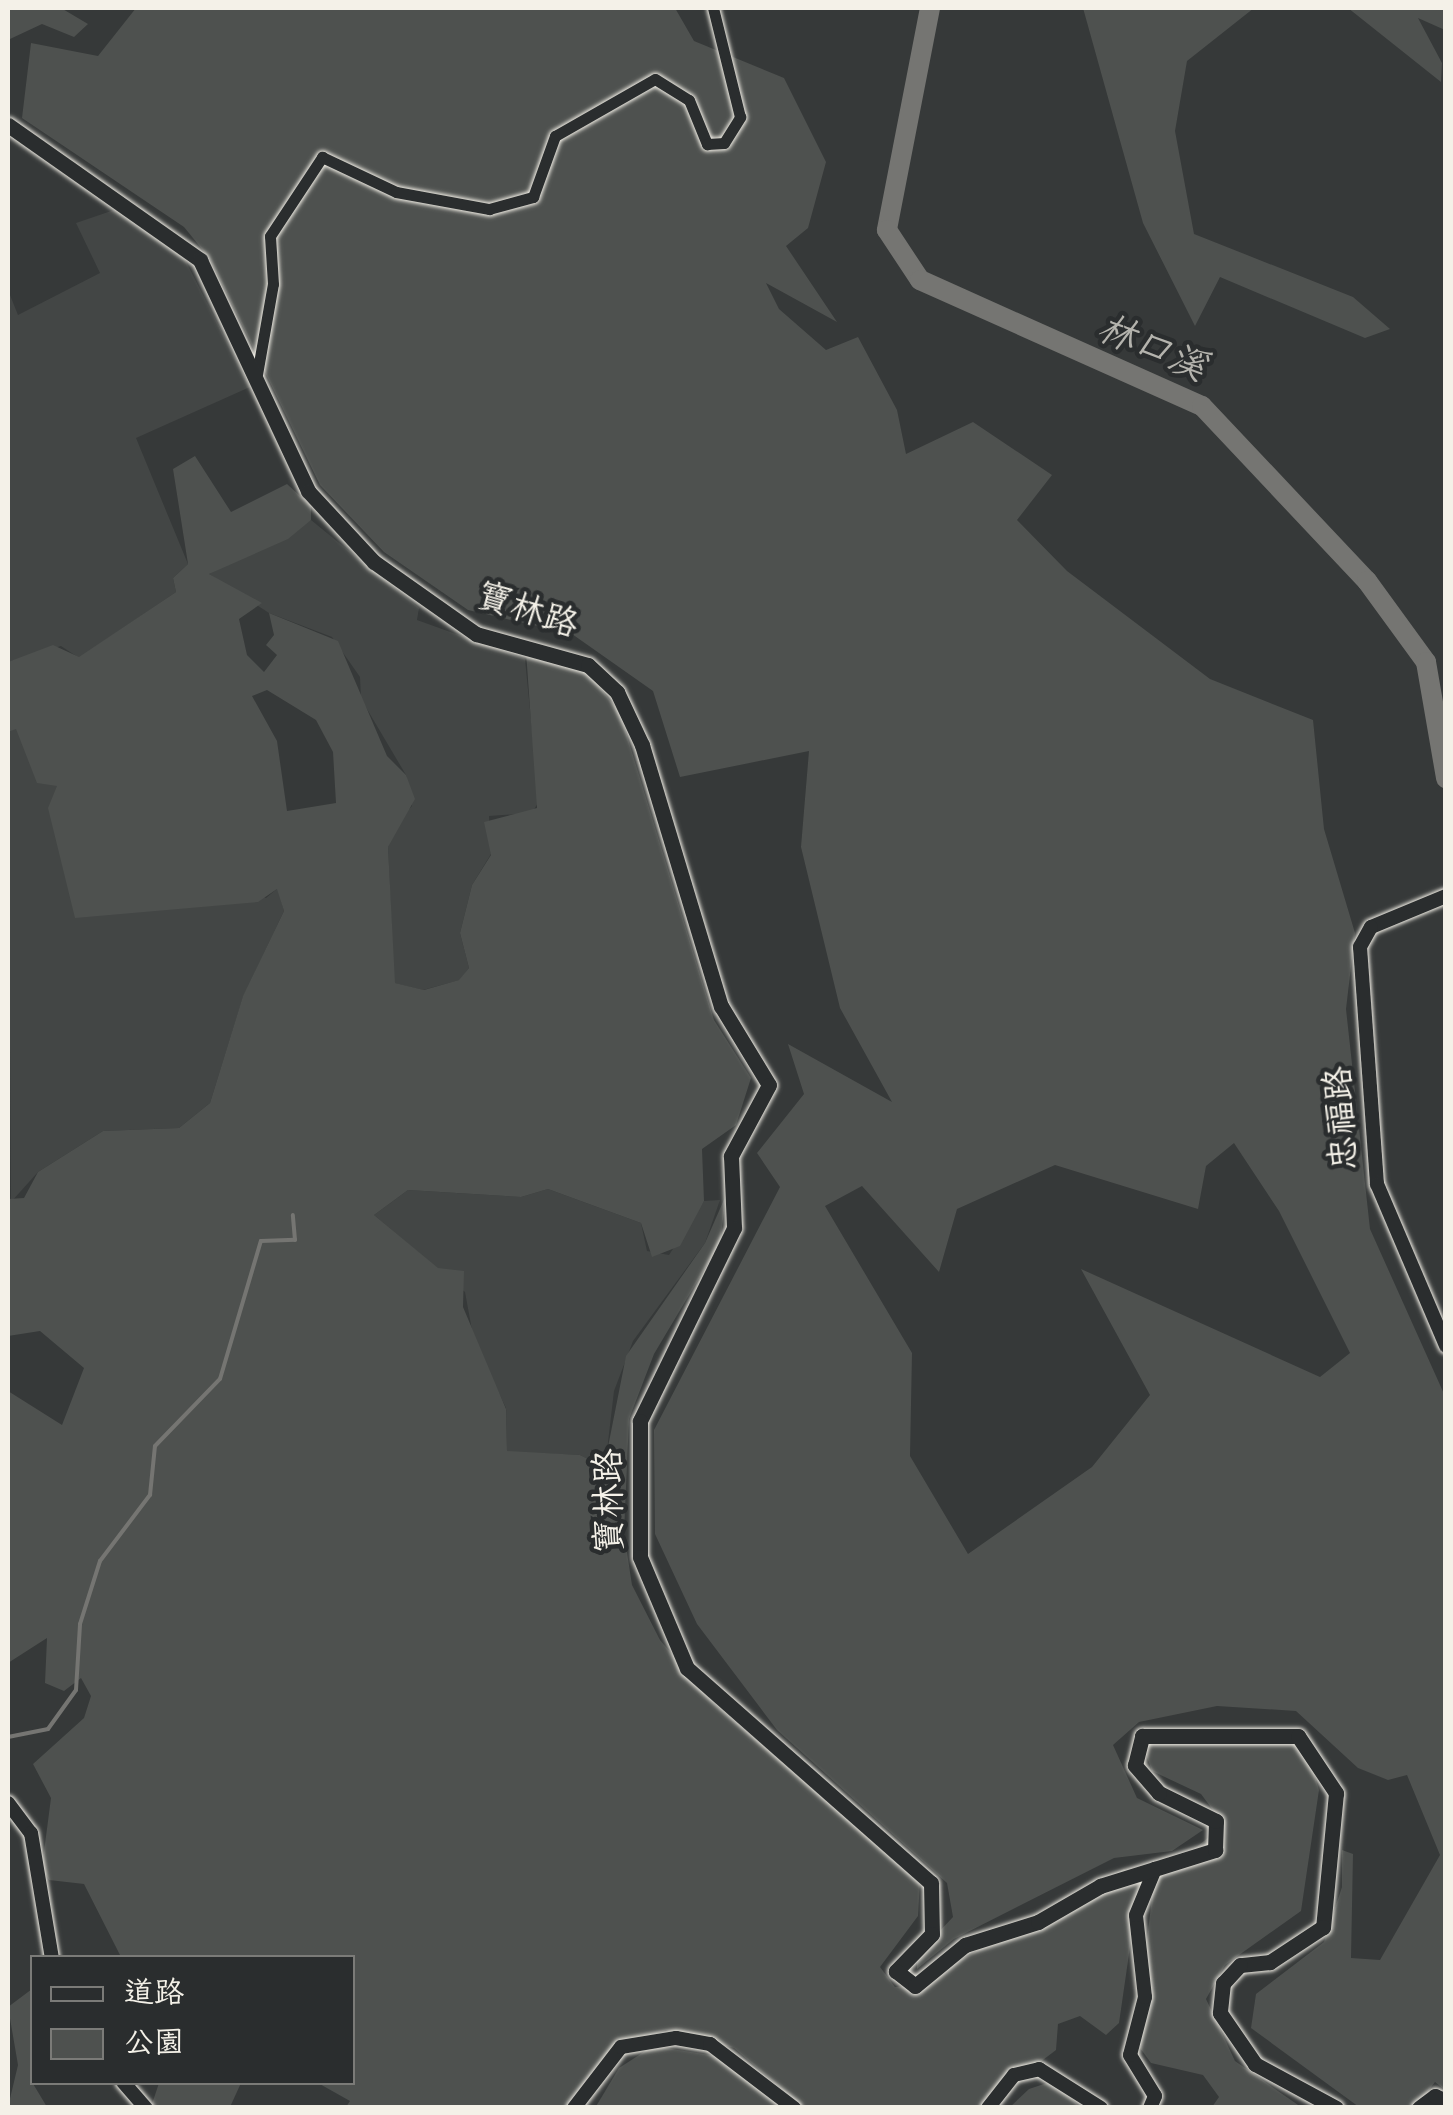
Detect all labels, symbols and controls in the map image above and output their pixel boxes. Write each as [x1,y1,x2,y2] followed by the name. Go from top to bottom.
[1090,307,1212,393] water label: 林口溪
[471,576,583,648] street label: 寶林路
[1318,1064,1368,1172] street label: 忠福路
[589,1448,633,1554] street label: 寶林路
[30,1955,355,2085] legend
[124,1970,184,2018] text: 道路
[124,2020,184,2068] text: 公園

